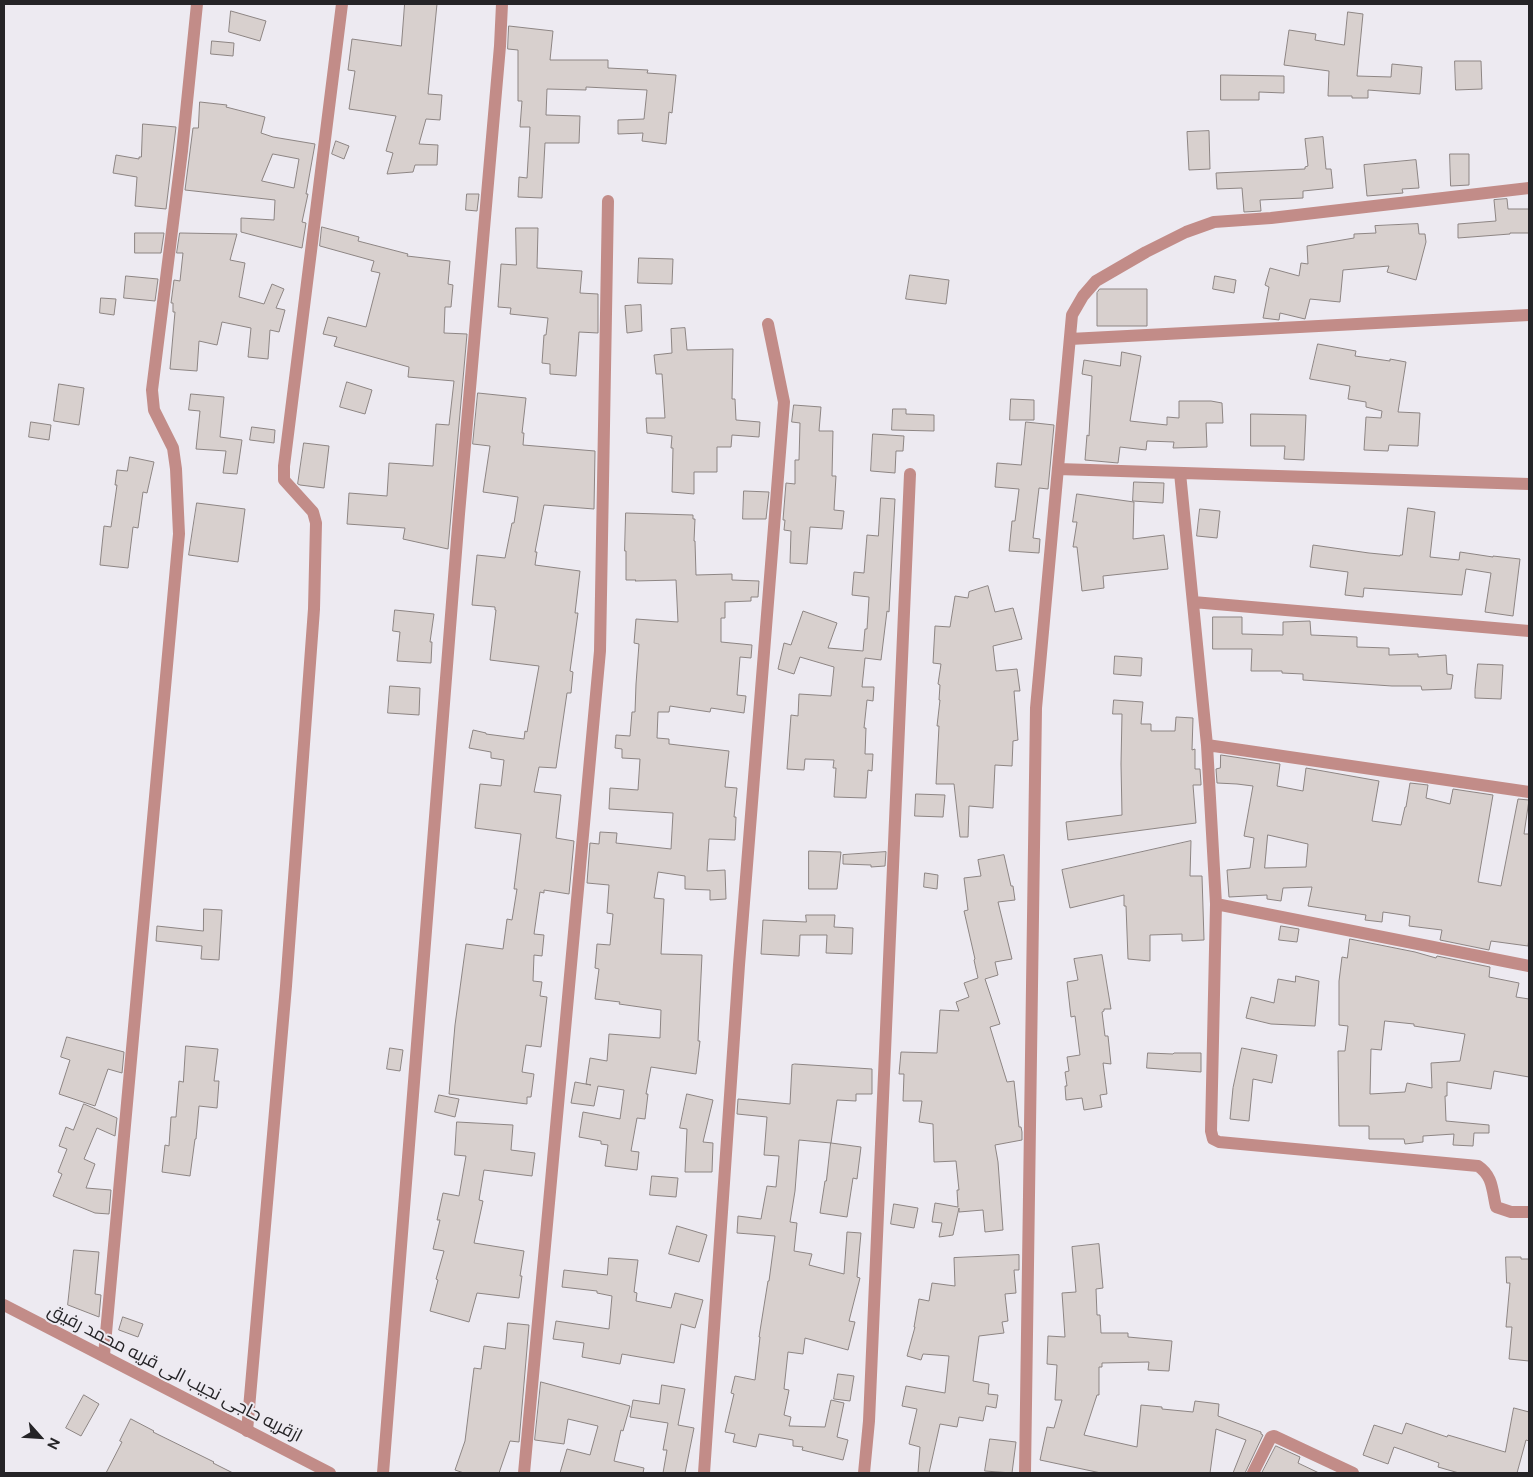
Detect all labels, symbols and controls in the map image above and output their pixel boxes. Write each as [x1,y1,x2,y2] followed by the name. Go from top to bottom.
[44,1299,306,1447] street label: ازقریه حاجی نجیب الی قریه محمد رفیق
[15,1412,65,1462] north arrow
[44,1435,63,1452] text: N

